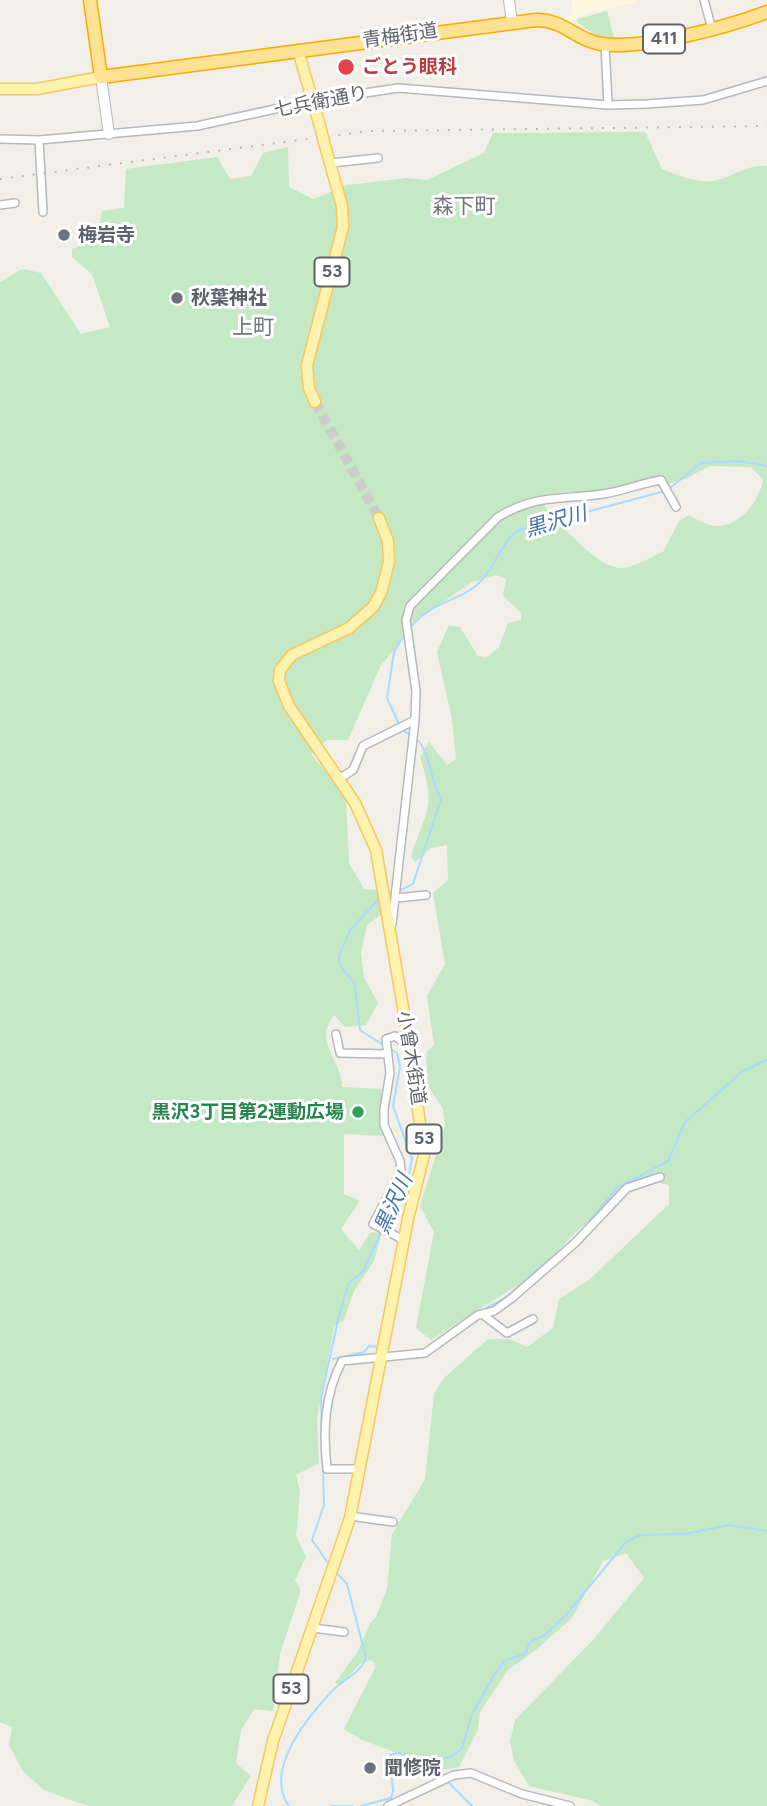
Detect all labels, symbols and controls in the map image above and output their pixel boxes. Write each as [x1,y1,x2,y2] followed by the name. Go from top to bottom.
[361,19,439,53] street label: 青梅街道
[643,24,685,54] road number: 411
[362,56,457,78] place label: ごとう眼科
[336,57,356,77] marker: ごとう眼科
[272,82,370,122] street label: 七兵衛通り
[433,194,495,220] district label: 森下町
[78,224,135,246] place label: 梅岩寺
[56,227,72,243] marker: 梅岩寺
[314,258,350,286] road number: 53
[191,287,267,309] place label: 秋葉神社
[169,290,185,306] marker: 秋葉神社
[232,315,274,341] district label: 上町
[522,501,590,543] water label: 黒沢川
[392,1009,430,1107] street label: 小曾木街道
[151,1101,344,1123] place label: 黒沢3丁目第2運動広場
[350,1104,366,1120] marker: 黒沢3丁目第2運動広場
[406,1124,442,1154] road number: 53
[370,1170,418,1238] water label: 黒沢川
[274,1674,308,1704] road number: 53
[384,1757,441,1779] place label: 聞修院
[362,1760,378,1776] marker: 聞修院

